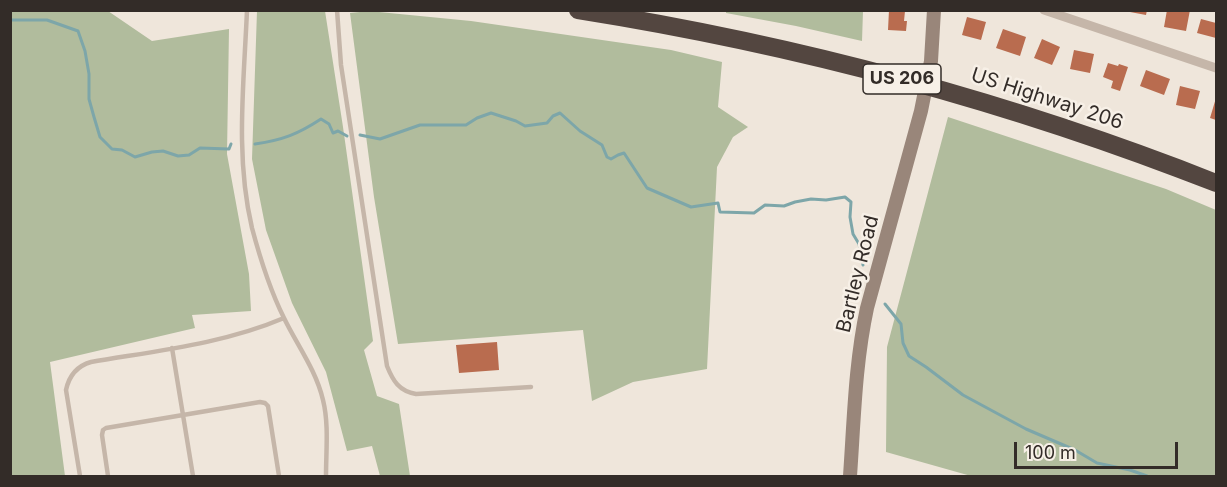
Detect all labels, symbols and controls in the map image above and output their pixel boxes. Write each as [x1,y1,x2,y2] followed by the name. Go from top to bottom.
[968,63,1126,135] street label: US Highway 206
[863,64,941,94] road number: US 206
[832,213,884,335] street label: Bartley Road
[1017,430,1180,468] scale bar
[1025,442,1076,463] text: 100 m

